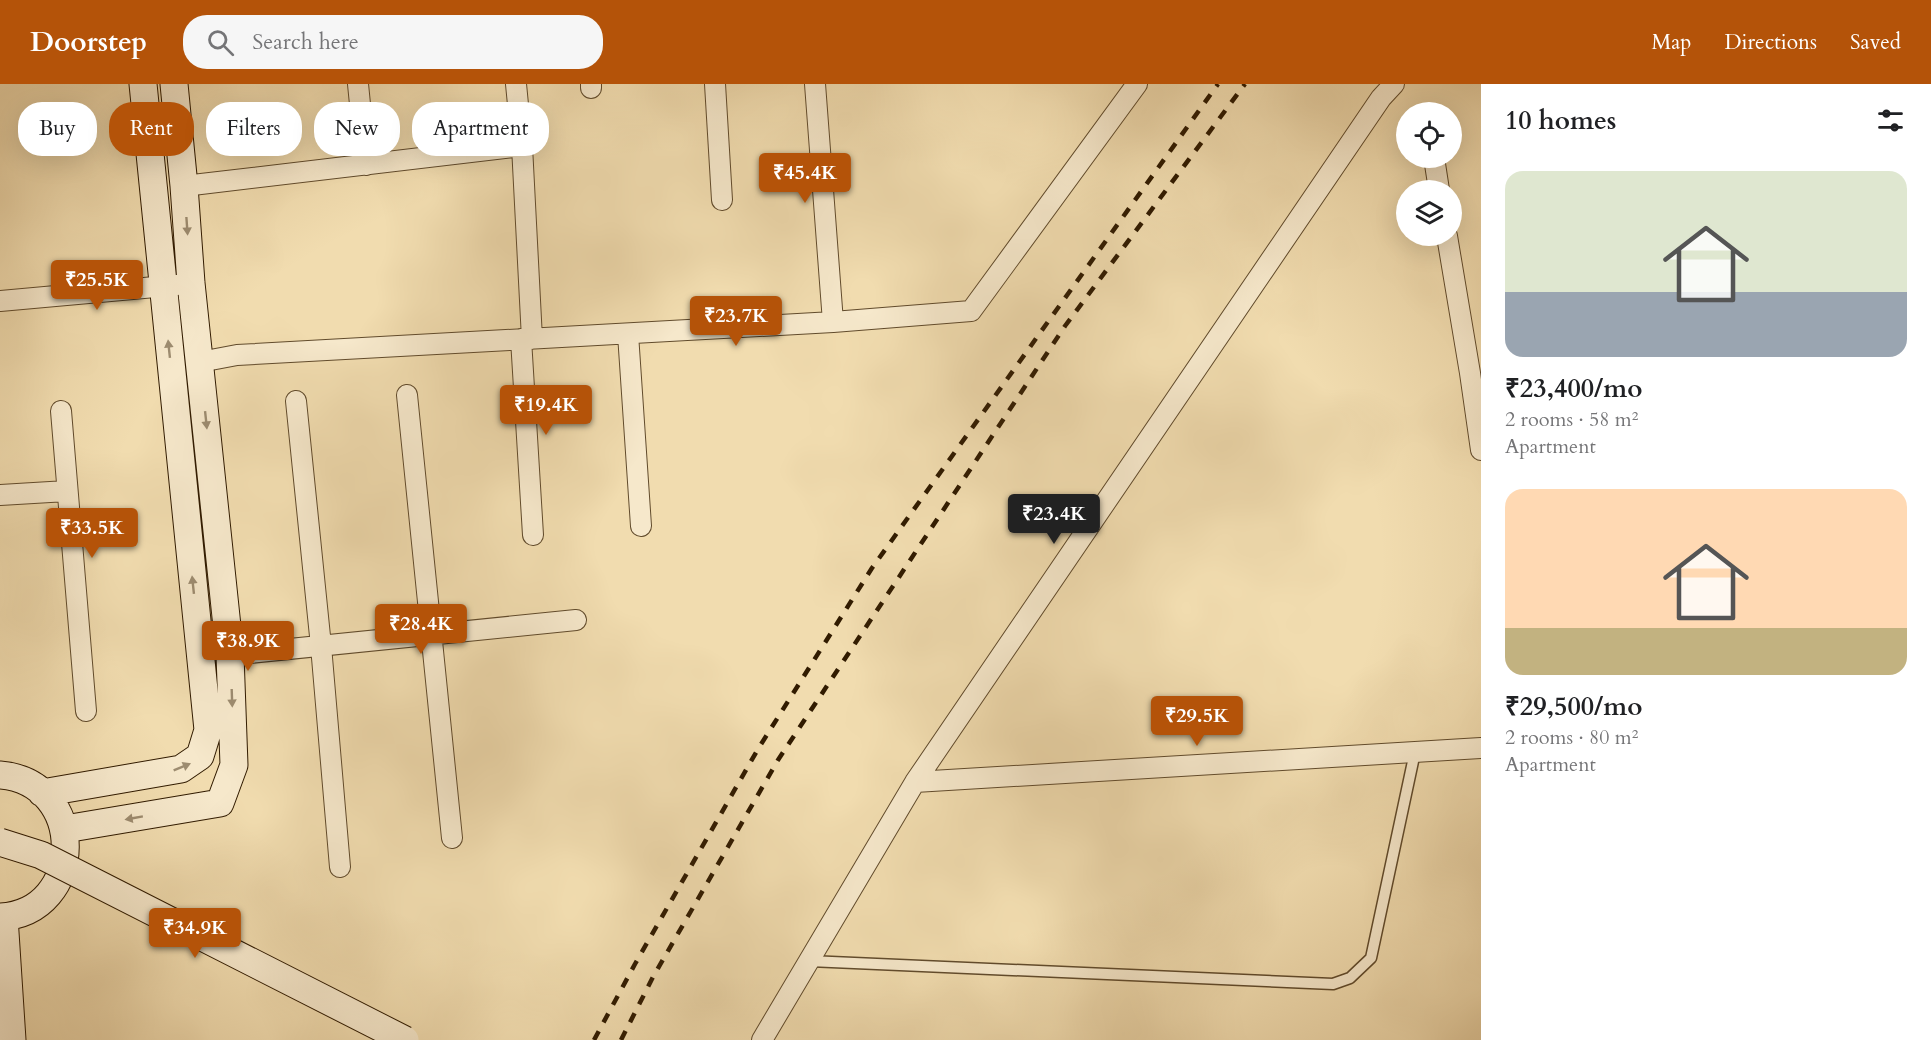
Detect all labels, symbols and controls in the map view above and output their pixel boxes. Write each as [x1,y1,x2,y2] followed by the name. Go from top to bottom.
[183,15,603,69] search box
[30,23,147,61] text: Doorstep
[204,26,237,59] icon: search
[252,27,359,57] text: Search here
[1651,28,1691,57] text: Map
[1724,28,1817,57] text: Directions
[1850,28,1901,57] text: Saved
[18,102,97,156] chip: Buy
[109,102,194,156] chip: Rent
[206,102,302,156] chip: Filters
[314,102,400,156] chip: New
[412,102,549,156] chip: Apartment
[1396,102,1462,246] map controls
[1396,102,1462,168] button: locate
[1505,103,1616,138] text: 10 homes
[1874,104,1907,137] icon: filters
[756,153,854,204] pin: ₹45.4K
[773,159,837,186] text: ₹45.4K
[1396,180,1462,246] button: layers
[1652,210,1760,318] icon: home
[182,216,192,235] one-way arrow
[48,260,146,311] pin: ₹25.5K
[65,266,129,293] text: ₹25.5K
[687,296,785,347] pin: ₹23.7K
[704,302,768,329] text: ₹23.7K
[164,339,174,358] one-way arrow
[1505,371,1642,406] text: ₹23,400/mo
[497,385,595,436] pin: ₹19.4K
[514,391,578,418] text: ₹19.4K
[1505,406,1638,433] text: 2 rooms · 58 m²
[201,410,211,429] one-way arrow
[1505,433,1596,460] text: Apartment
[1005,494,1103,545] pin: ₹23.4K
[1022,500,1086,527] text: ₹23.4K
[43,508,141,559] pin: ₹33.5K
[60,514,124,541] text: ₹33.5K
[1652,528,1760,636] icon: home
[188,575,198,594] one-way arrow
[372,604,470,655] pin: ₹28.4K
[389,610,453,637] text: ₹28.4K
[199,621,297,672] pin: ₹38.9K
[216,627,280,654] text: ₹38.9K
[227,688,236,707] one-way arrow
[1505,689,1642,724] text: ₹29,500/mo
[1148,696,1246,747] pin: ₹29.5K
[1165,702,1229,729] text: ₹29.5K
[1505,724,1638,751] text: 2 rooms · 80 m²
[1505,751,1596,778] text: Apartment
[174,762,192,772] one-way arrow
[124,813,143,822] one-way arrow
[146,908,244,959] pin: ₹34.9K
[163,914,227,941] text: ₹34.9K

